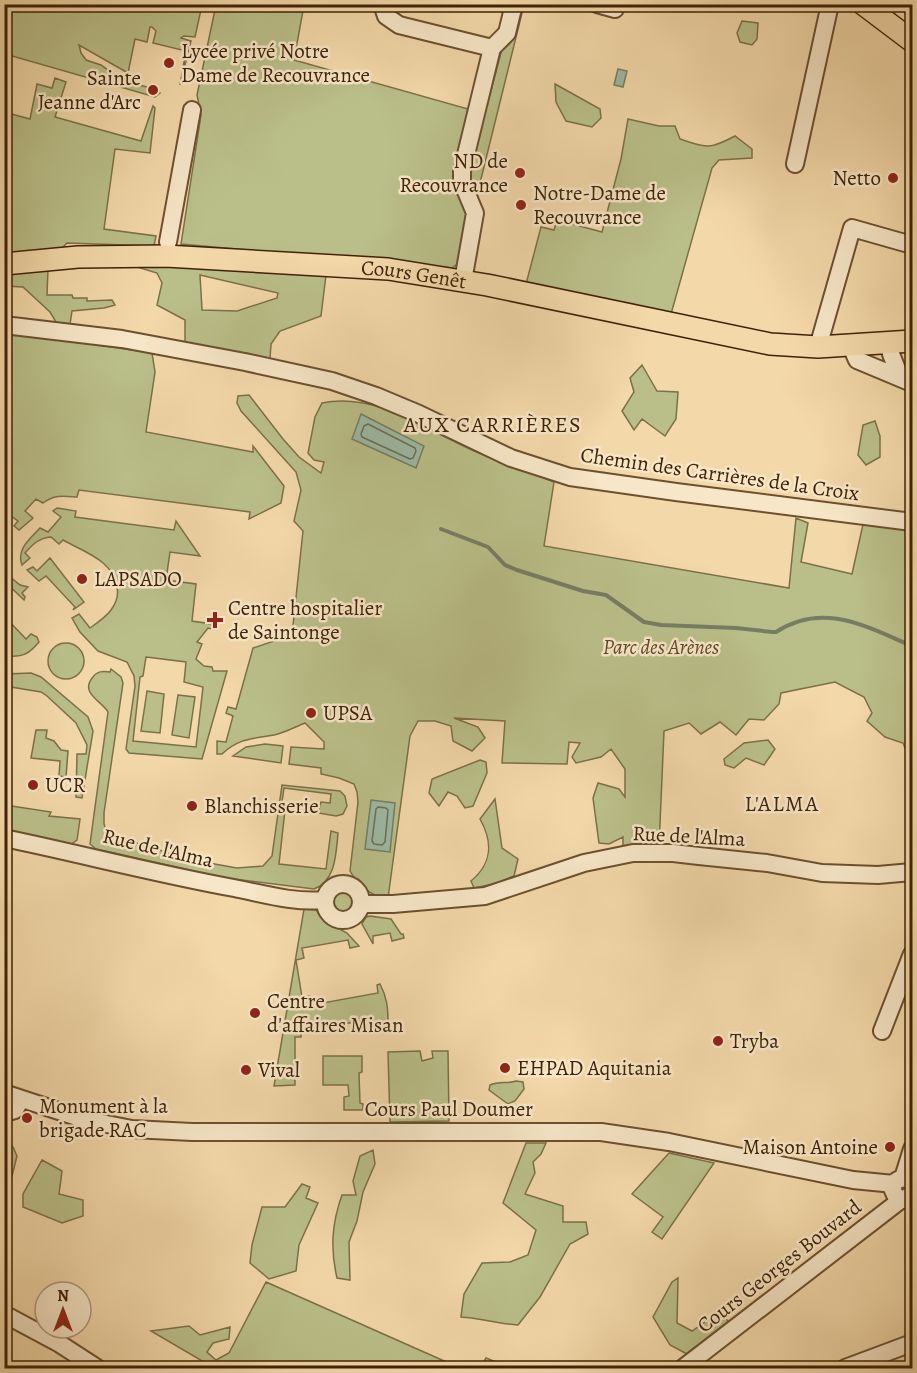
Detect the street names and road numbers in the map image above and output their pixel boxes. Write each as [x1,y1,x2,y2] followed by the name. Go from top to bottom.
[360,253,469,295] street label: Cours Genêt
[579,441,861,507] street label: Chemin des Carrières de la Croix
[632,819,746,853] street label: Rue de l'Alma
[100,822,216,874] street label: Rue de l'Alma
[365,1095,533,1123] street label: Cours Paul Doumer
[691,1193,867,1339] street label: Cours Georges Bouvard

